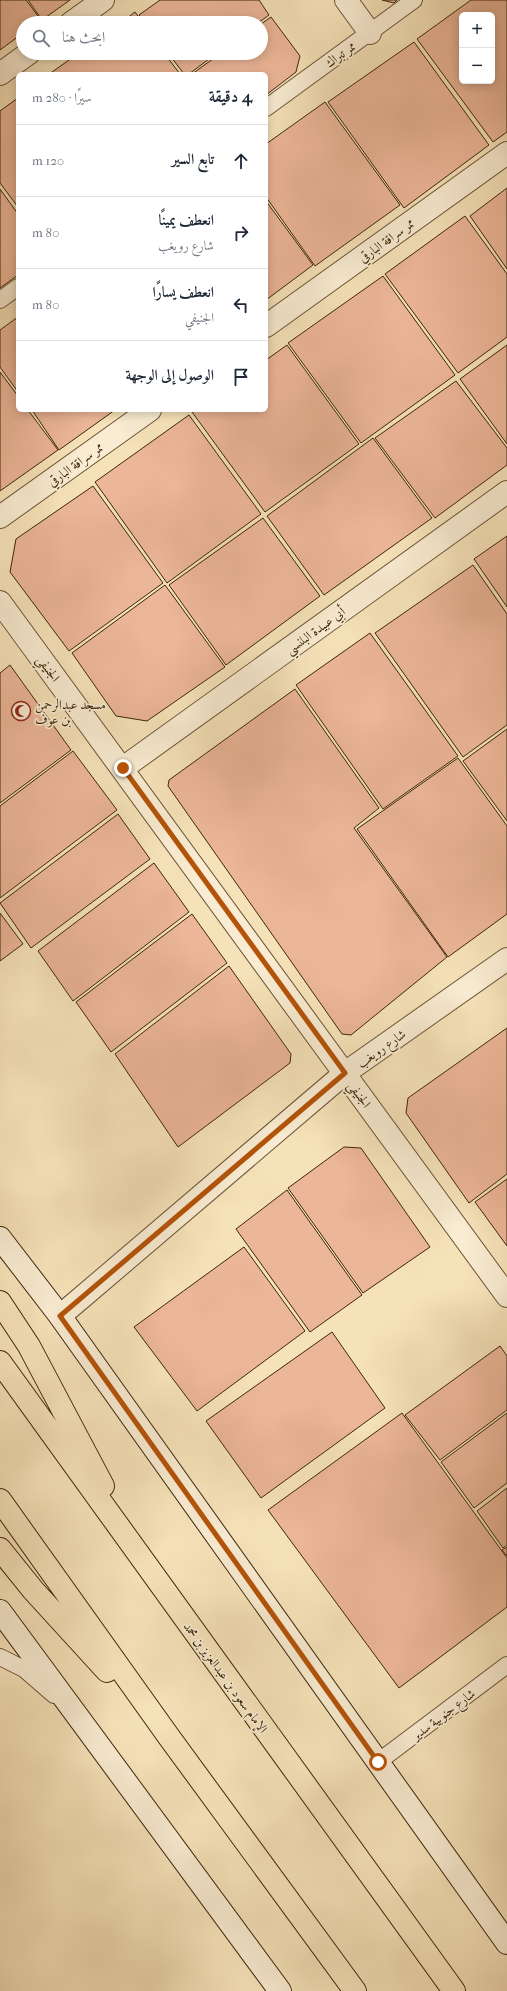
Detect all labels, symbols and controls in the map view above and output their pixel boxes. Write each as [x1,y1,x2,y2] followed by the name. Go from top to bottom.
[459,12,495,84] map controls
[459,12,495,48] button: +
[16,16,268,60] search box
[30,27,52,49] icon: search
[62,28,105,46] text: ابحث هنا
[322,38,359,71] street label: ممر تبراك
[459,48,495,84] button: −
[209,86,252,106] text: 4 دقيقة
[32,90,92,105] text: سيرًا · 280 m
[172,150,214,168] text: تابع السير
[230,150,252,172] icon: ahead
[32,153,64,168] text: 120 m
[159,211,214,229] text: انعطف يمينًا
[356,215,419,269] street label: ممر سراقة البارقي
[230,222,252,244] icon: right
[32,225,59,240] text: 80 m
[158,238,214,253] text: شارع رويغب
[153,283,214,301] text: انعطف يسارًا
[230,294,252,316] icon: left
[32,297,59,312] text: 80 m
[185,310,214,325] text: الجنيفي
[125,366,214,384] text: الوصول إلى الوجهة
[230,366,252,388] icon: arrive
[45,439,108,493] street label: ممر سراقة البارقي
[282,603,351,661] street label: أبي عبيدة البلنسي
[29,652,63,688] street label: الجنيفي
[35,697,106,728] place label: مسجد عبدالرحمن بن عوف
[10,700,32,722] mosque icon: مسجد عبدالرحمن بن عوف
[114,759,132,777] route end
[354,1026,411,1074] street label: شارع رويغب
[340,1078,374,1114] street label: الجنيفي
[177,1619,271,1738] street label: الإمام سعود بن عبدالعزيز بن محمد
[407,1686,480,1747] street label: شارع جنوبية سدير
[369,1753,387,1771] route start

